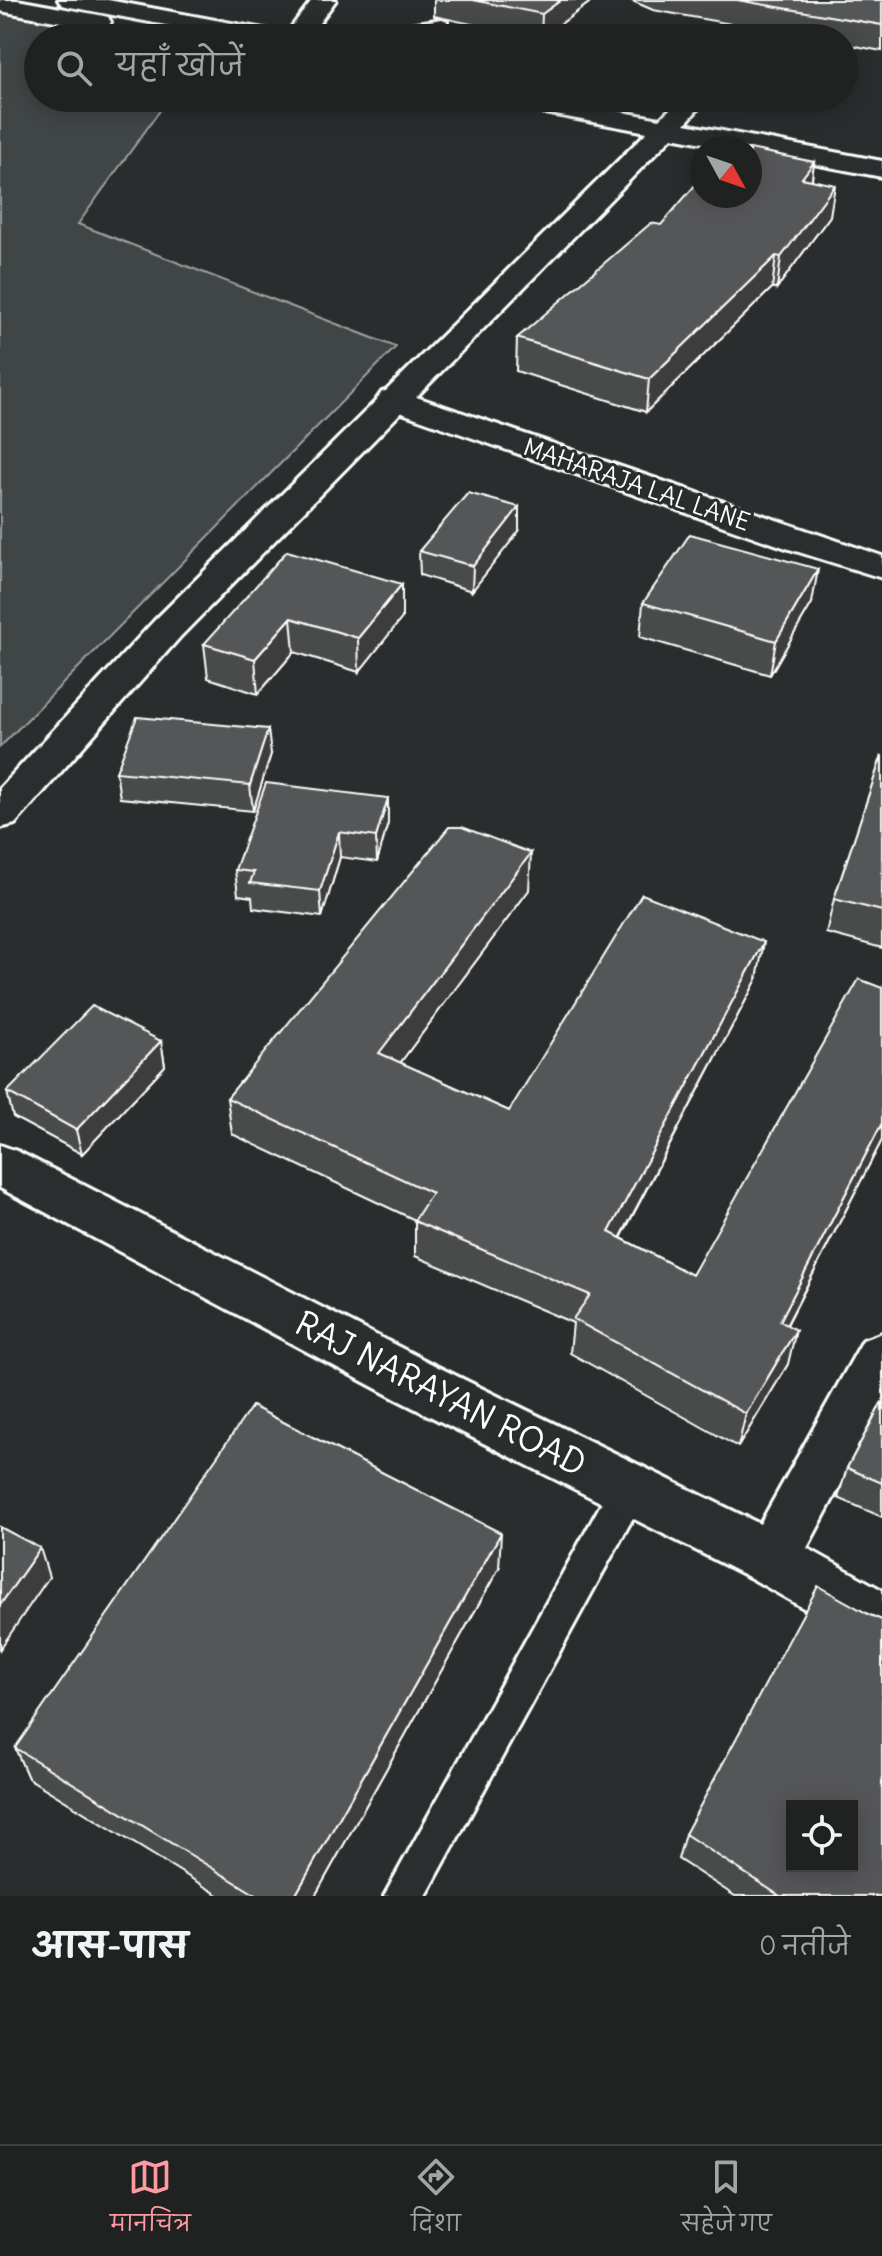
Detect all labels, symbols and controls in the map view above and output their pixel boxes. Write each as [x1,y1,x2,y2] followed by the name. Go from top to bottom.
[24,24,858,112] search box
[52,46,96,90] icon: search
[116,46,244,84] text: यहाँ खोजें
[690,136,762,208] north arrow
[520,431,754,537] street label: MAHARAJA LAL LANE
[288,1301,594,1485] street label: RAJ NARAYAN ROAD
[786,1800,858,1872] map controls
[786,1800,858,1872] button: locate
[32,1923,188,1966] text: आस-पास
[759,1929,850,1962] text: 0 नतीजे
[110,2155,191,2248] tab: मानचित्र
[411,2155,461,2248] tab: दिशा
[681,2155,772,2248] tab: सहेजे गए

